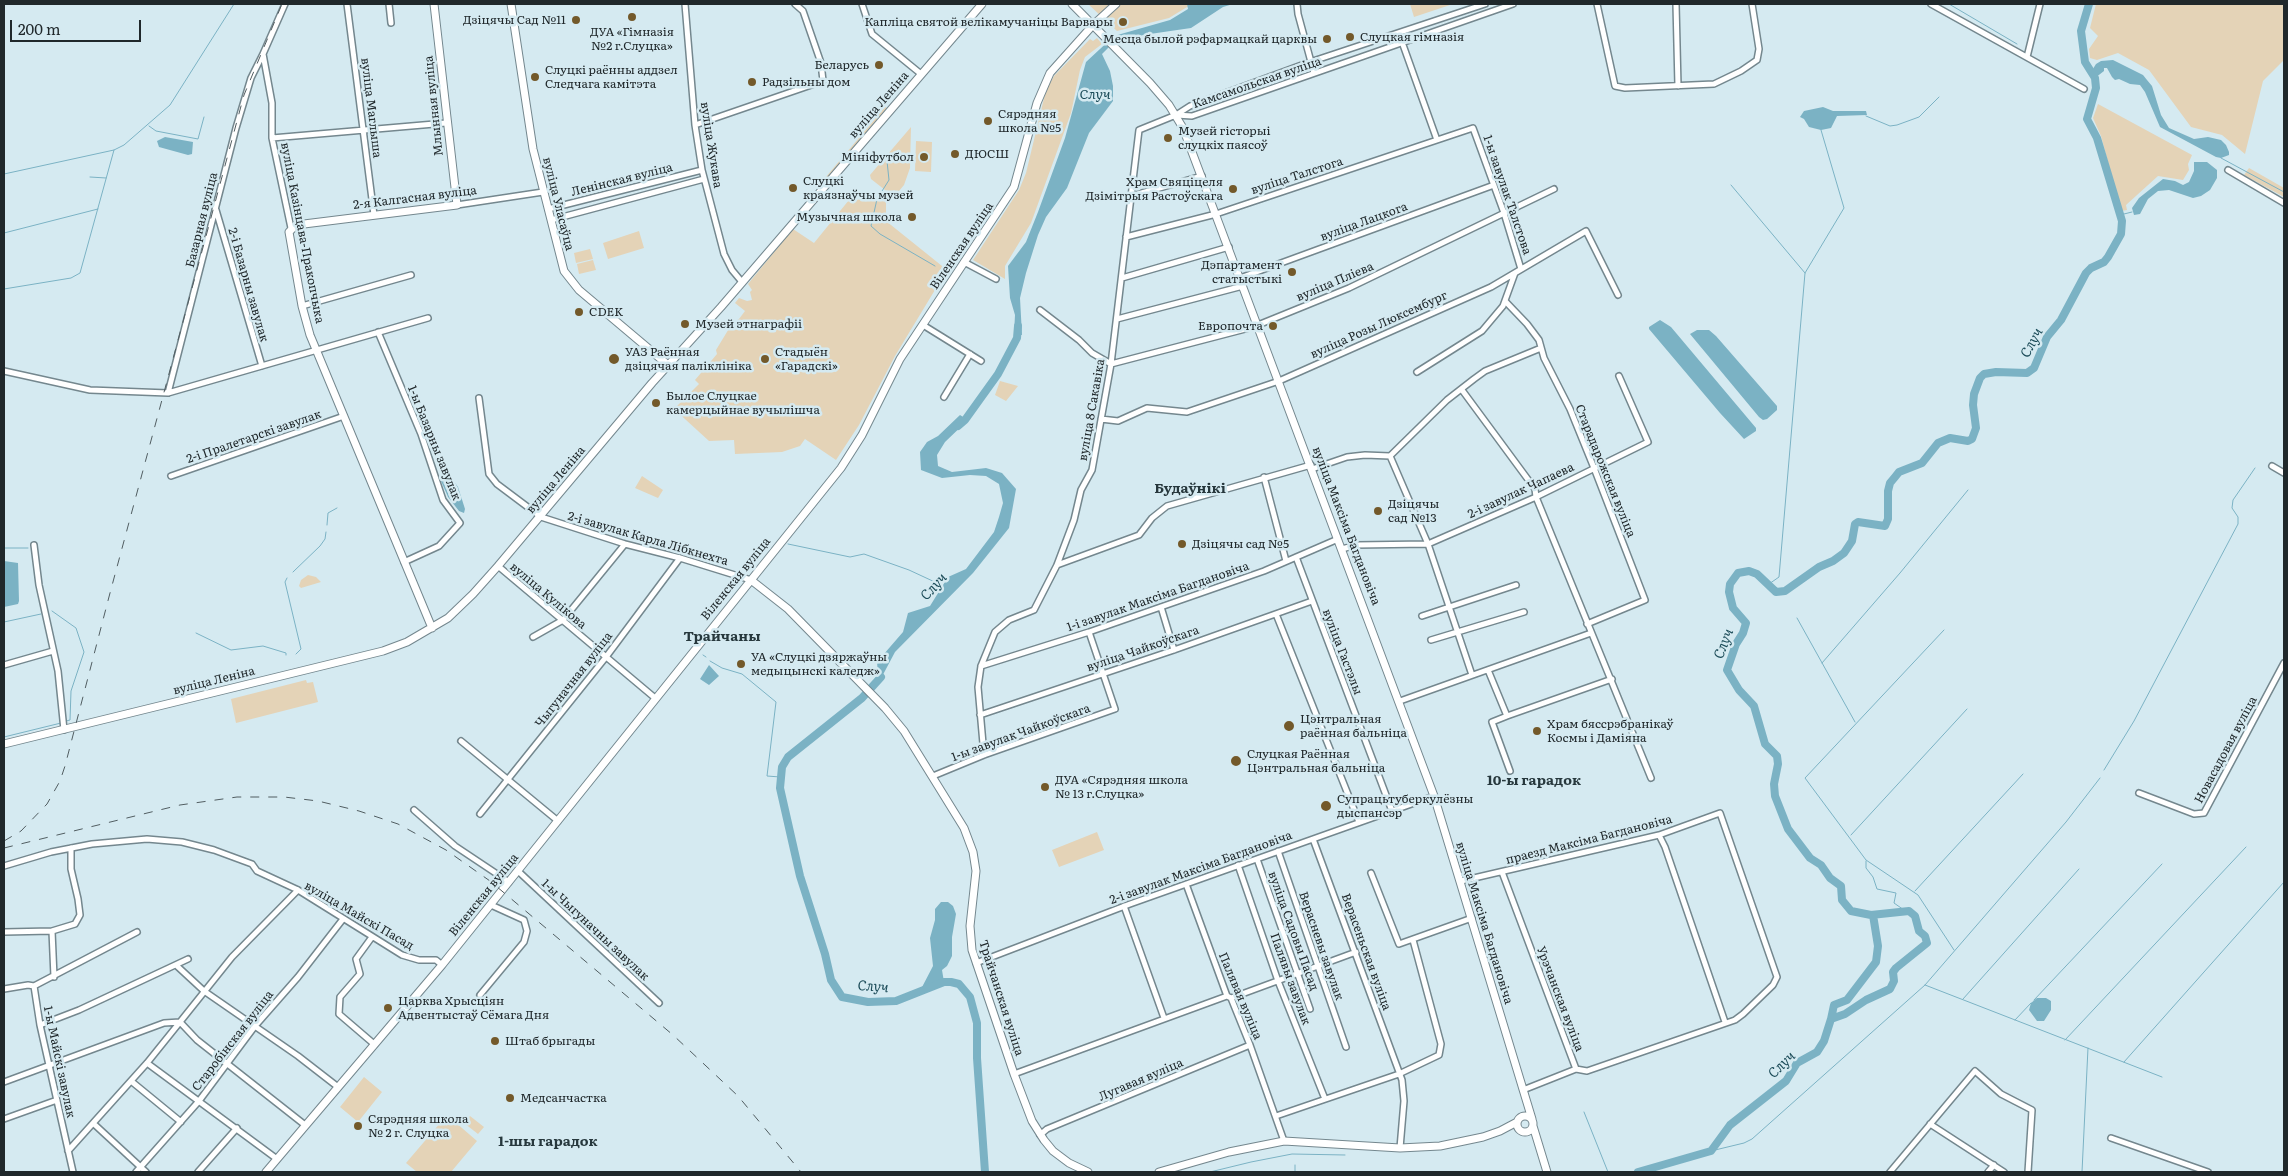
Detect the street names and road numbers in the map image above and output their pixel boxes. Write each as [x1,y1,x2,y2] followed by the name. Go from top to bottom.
[1191,54,1323,112] street label: Камсамольская вуліца
[422,55,446,157] street label: Млынная вуліца
[358,57,384,159] street label: вуліца Маглыша
[846,69,912,141] street label: вуліца Леніна
[697,101,725,189] street label: вуліца Жукава
[1480,133,1534,257] street label: 1-ы завулак Талстова
[277,141,327,325] street label: вуліца Казінцава-Пракопчыка
[1249,154,1345,198] street label: вуліца Талстога
[539,156,577,252] street label: вуліца Уласаўца
[570,160,674,200] street label: Ленінская вуліца
[183,171,221,269] street label: Базарная вуліца
[352,183,478,213] street label: 2-я Калгасная вуліца
[927,200,997,292] street label: Віленская вуліца
[1318,200,1410,244] street label: вуліца Лацкога
[225,226,271,344] street label: 2-і Базарны завулак
[1294,259,1376,305] street label: вуліца Пліева
[1308,288,1450,362] street label: вуліца Розы Люксембург
[1076,358,1108,462] street label: вуліца 8 Сакавіка
[404,383,464,503] street label: 1-ы Базарны завулак
[1572,402,1638,540] street label: Старадарожская вуліца
[185,407,323,467] street label: 2-і Пралетарскі завулак
[524,443,588,517] street label: вуліца Леніна
[1309,445,1383,607] street label: вуліца Максіма Багдановіча
[1466,460,1576,522] street label: 2-і завулак Чапаева
[566,509,730,569] street label: 2-і завулак Карла Лібкнехта
[698,535,774,623] street label: Віленская вуліца
[1065,559,1251,635] street label: 1-і завулак Максіма Багдановіча
[507,560,589,632] street label: вуліца Кулікова
[1319,607,1365,697] street label: вуліца Гастэлы
[1085,623,1201,675] street label: вуліца Чайкоўскага
[532,629,616,731] street label: Чыгуначная вуліца
[172,664,256,698] street label: вуліца Леніна
[2192,694,2260,806] street label: Новасадовая вуліца
[950,701,1092,765] street label: 1-ы завулак Чайкоўскага
[1504,812,1674,868] street label: праезд Максіма Багдановіча
[1108,828,1294,908] street label: 2-і завулак Максіма Багдановіча
[1452,840,1516,1006] street label: вуліца Максіма Багдановіча
[446,851,522,939] street label: Віленская вуліца
[1265,869,1321,993] street label: вуліца Садовы Пасад
[538,876,652,984] street label: 1-ы Чыгуначны завулак
[302,879,416,953] street label: вуліца Майскі Пасад
[1296,890,1346,1002] street label: Верасневы завулак
[1338,892,1394,1012] street label: Верасеньская вуліца
[1267,931,1313,1027] street label: Палявы завулак
[975,938,1027,1058] street label: Трайчанская вуліца
[1533,944,1587,1054] street label: Урэчанская вуліца
[1215,950,1265,1042] street label: Палявая вуліца
[189,988,277,1094] street label: Старобінская вуліца
[40,1005,78,1119] street label: 1-ы Майскі завулак
[1097,1056,1185,1104] street label: Лугавая вуліца

